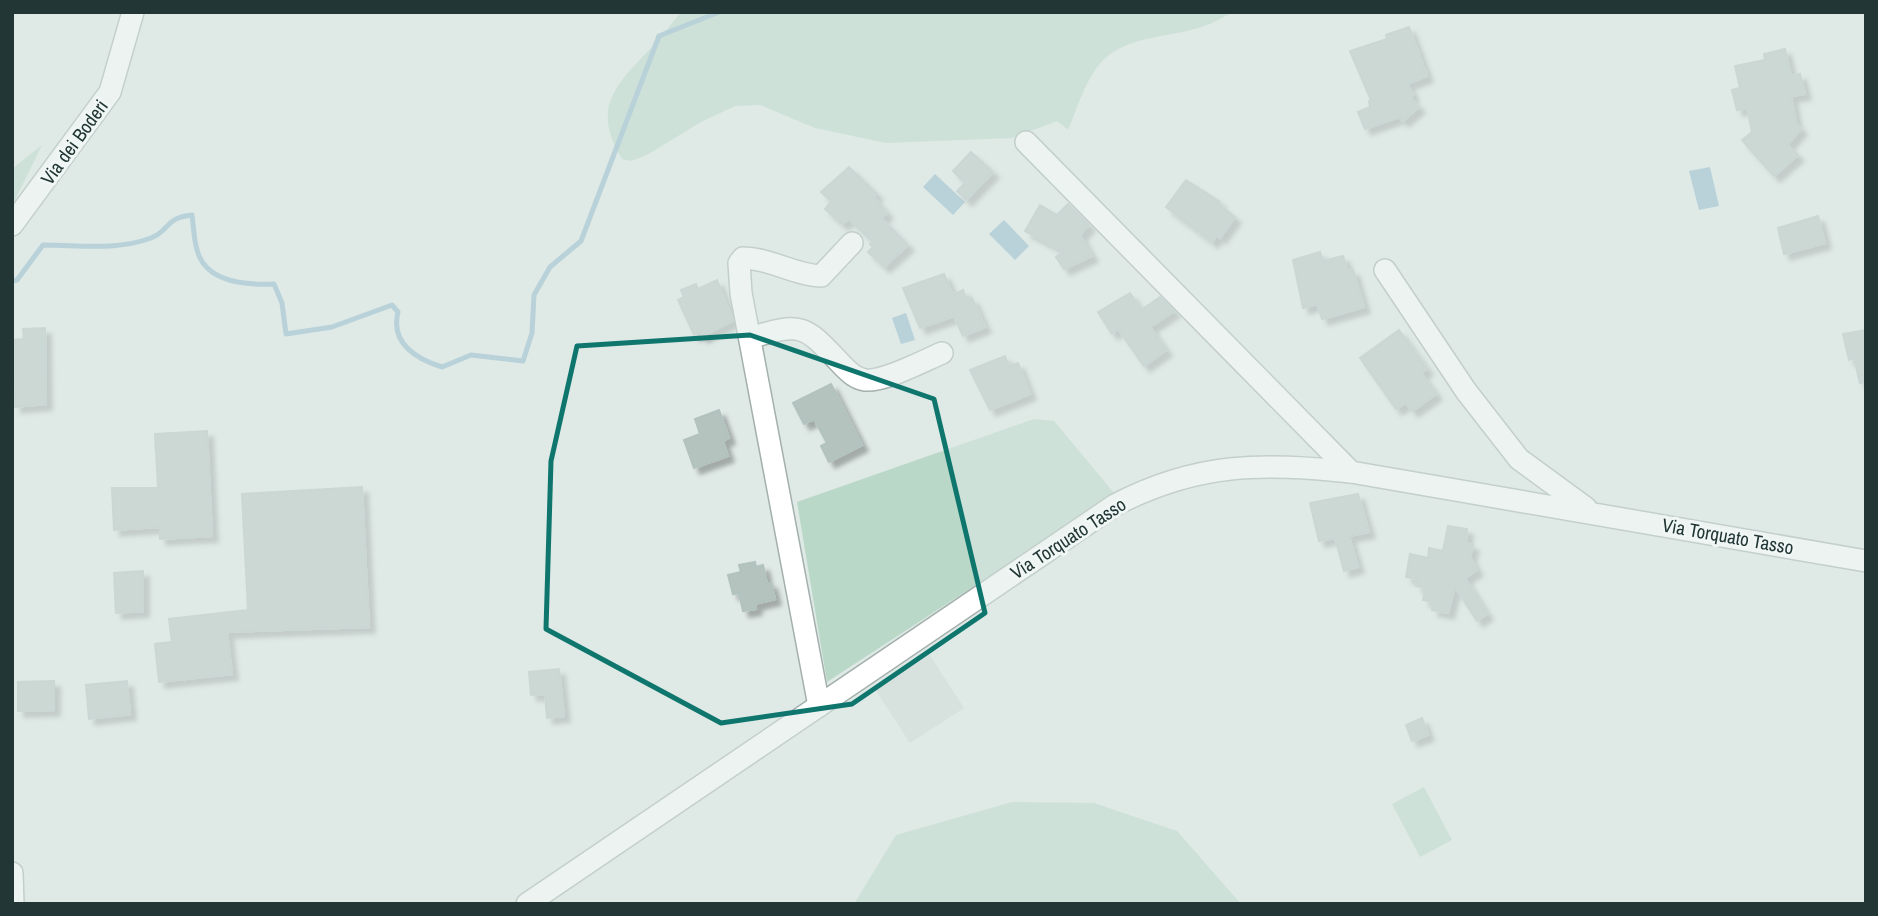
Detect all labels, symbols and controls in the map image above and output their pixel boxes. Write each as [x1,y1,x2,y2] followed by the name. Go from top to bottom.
[34,94,114,190] street label: Via dei Boderi
[1005,491,1131,585] street label: Via Torquato Tasso
[1660,512,1796,560] street label: Via Torquato Tasso

